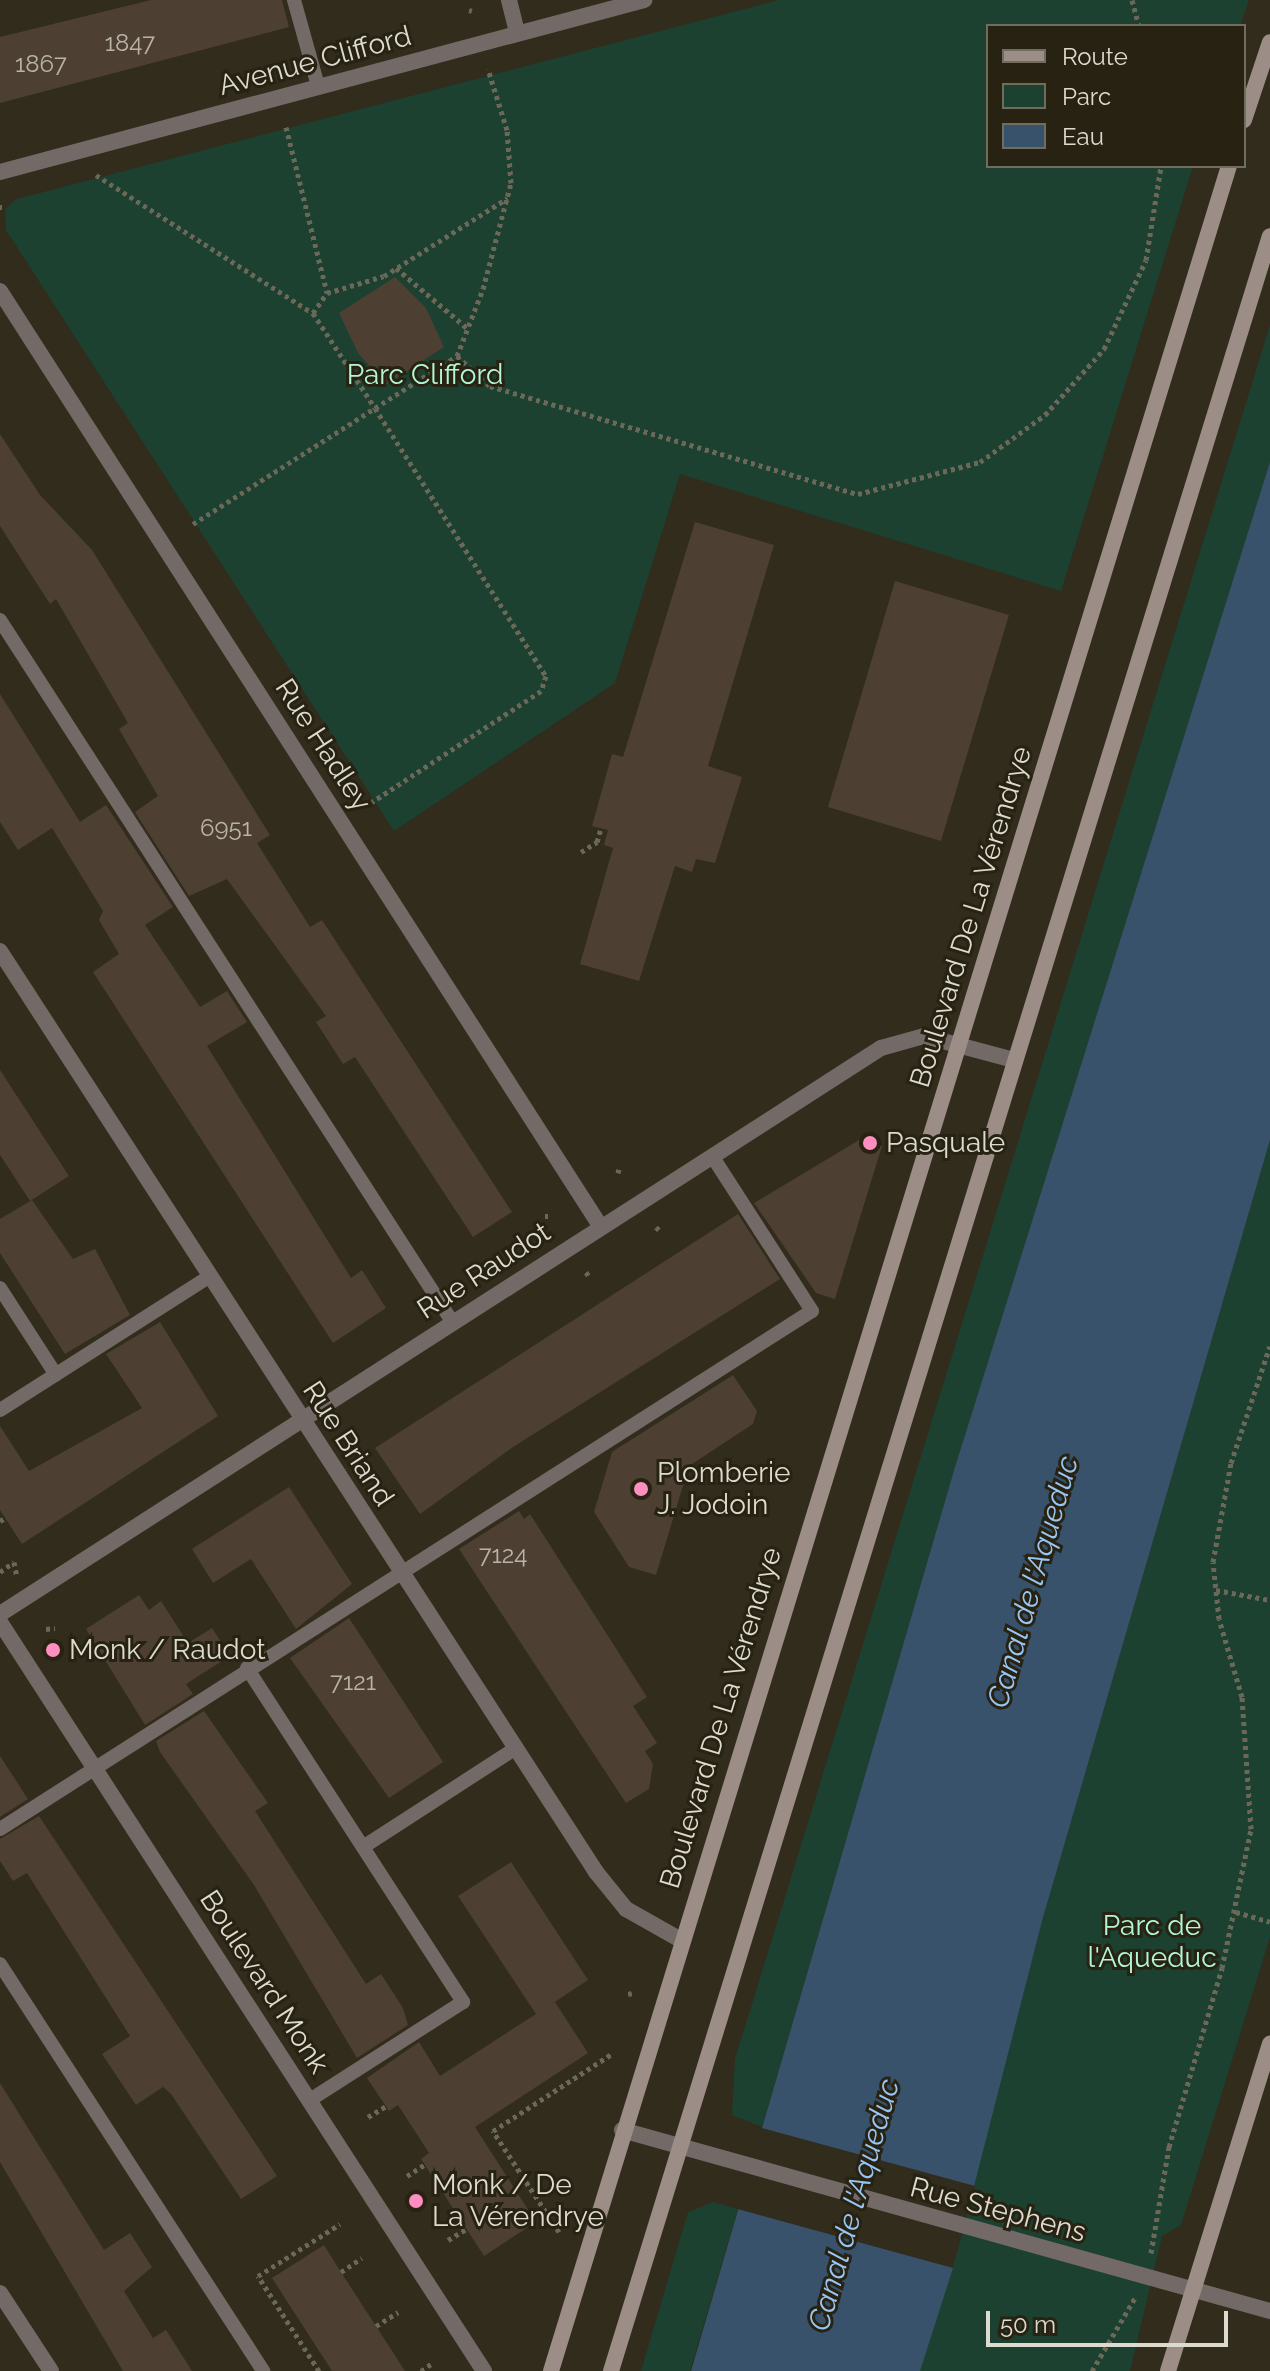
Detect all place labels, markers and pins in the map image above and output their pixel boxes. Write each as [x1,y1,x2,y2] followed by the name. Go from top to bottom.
[886,1126,1005,1160] place label: Pasquale
[861,1134,879,1152] marker: Pasquale
[657,1456,791,1522] place label: Plomberie J. Jodoin
[632,1480,650,1498] marker: Plomberie J. Jodoin
[69,1633,266,1667] place label: Monk / Raudot
[44,1641,62,1659] marker: Monk / Raudot
[432,2168,605,2234] place label: Monk / De La Vérendrye
[407,2192,425,2210] marker: Monk / De La Vérendrye

